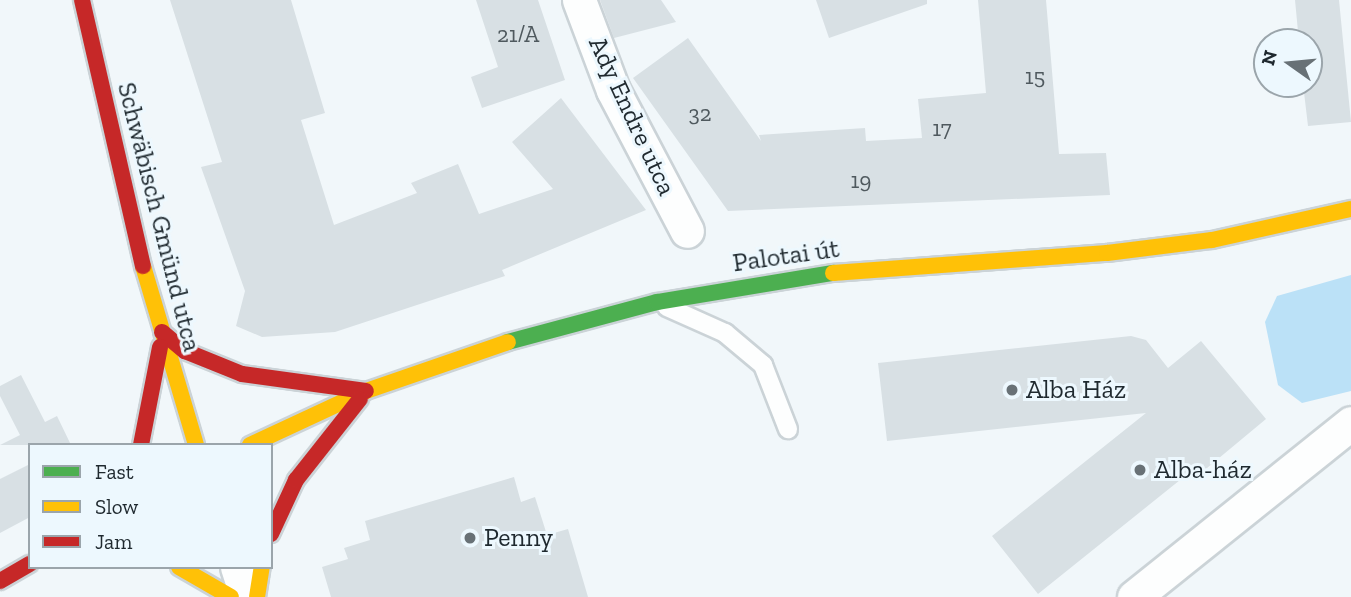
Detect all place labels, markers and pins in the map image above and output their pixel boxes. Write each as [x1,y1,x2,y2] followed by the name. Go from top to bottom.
[1026,374,1126,406] place label: Alba Ház
[1004,382,1020,398] marker: Alba Ház
[1154,454,1252,486] place label: Alba-ház
[1132,462,1148,478] marker: Alba-ház
[484,522,553,554] place label: Penny
[462,530,478,546] marker: Penny

